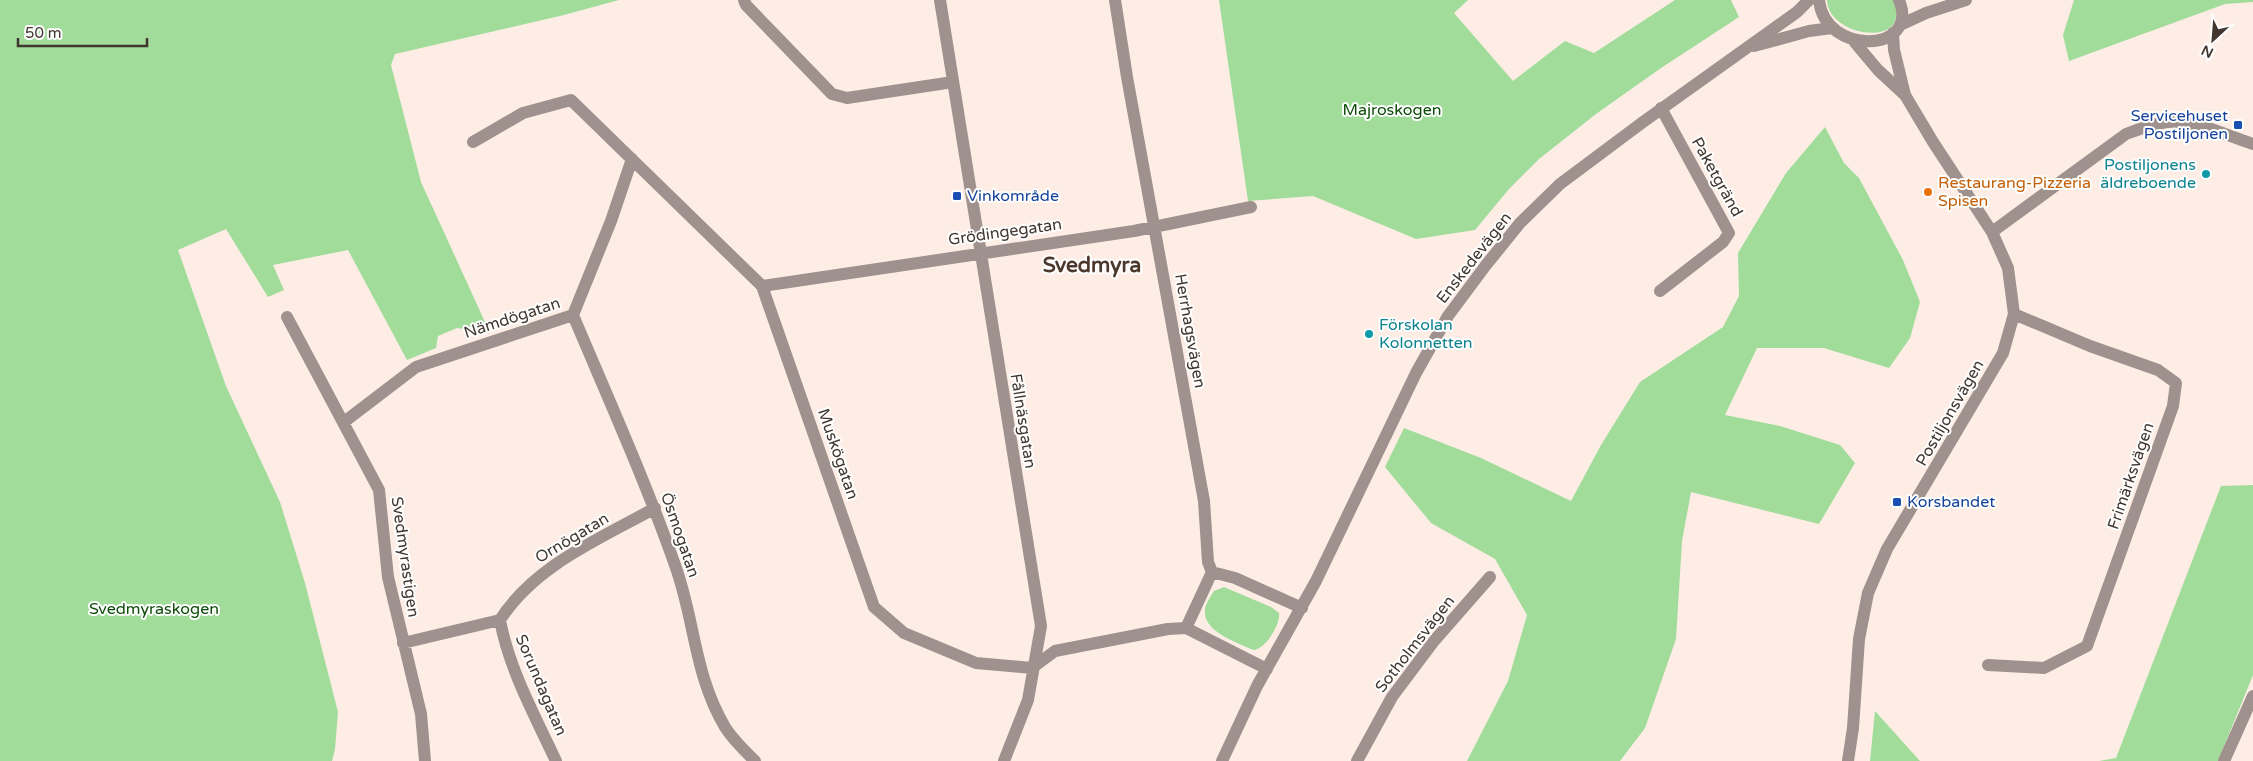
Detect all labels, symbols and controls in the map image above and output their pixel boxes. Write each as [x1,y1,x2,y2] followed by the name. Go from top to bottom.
[18,15,146,47] scale bar
[2188,15,2238,65] north arrow
[25,24,62,42] text: 50 m
[2199,41,2216,61] text: N
[1342,100,1442,120] park label: Majroskogen
[2131,106,2228,144] place label: Servicehuset Postiljonen
[2232,119,2244,131] marker: Servicehuset Postiljonen
[1687,134,1747,220] street label: Paketgränd
[2100,155,2196,193] place label: Postiljonens äldreboende
[2200,168,2212,180] marker: Postiljonens äldreboende
[1938,173,2091,211] place label: Restaurang-Pizzeria Spisen
[967,186,1059,206] place label: Vinkområde
[1922,186,1934,198] marker: Restaurang-Pizzeria Spisen
[951,190,963,202] marker: Vinkområde
[1432,208,1516,308] street label: Enskedevägen
[947,214,1063,250] street label: Grödingegatan
[1043,253,1141,278] district label: Svedmyra
[1170,272,1210,390] street label: Herrhagsvägen
[461,293,563,343] street label: Nämdögatan
[1379,315,1473,353] place label: Förskolan Kolonnetten
[1363,328,1375,340] marker: Förskolan Kolonnetten
[1911,356,1989,470] street label: Postiljonsvägen
[1006,372,1040,470] street label: Fållnäsgatan
[813,406,863,502] street label: Muskögatan
[2103,420,2159,532] street label: Frimärksvägen
[656,490,704,580] street label: Ösmogatan
[1907,492,1995,512] place label: Korsbandet
[387,495,423,619] street label: Svedmyrastigen
[1891,496,1903,508] marker: Korsbandet
[532,508,612,568] street label: Ornögatan
[1371,591,1459,697] street label: Sotholmsvägen
[89,599,219,619] park label: Svedmyraskogen
[511,631,571,739] street label: Sorundagatan

